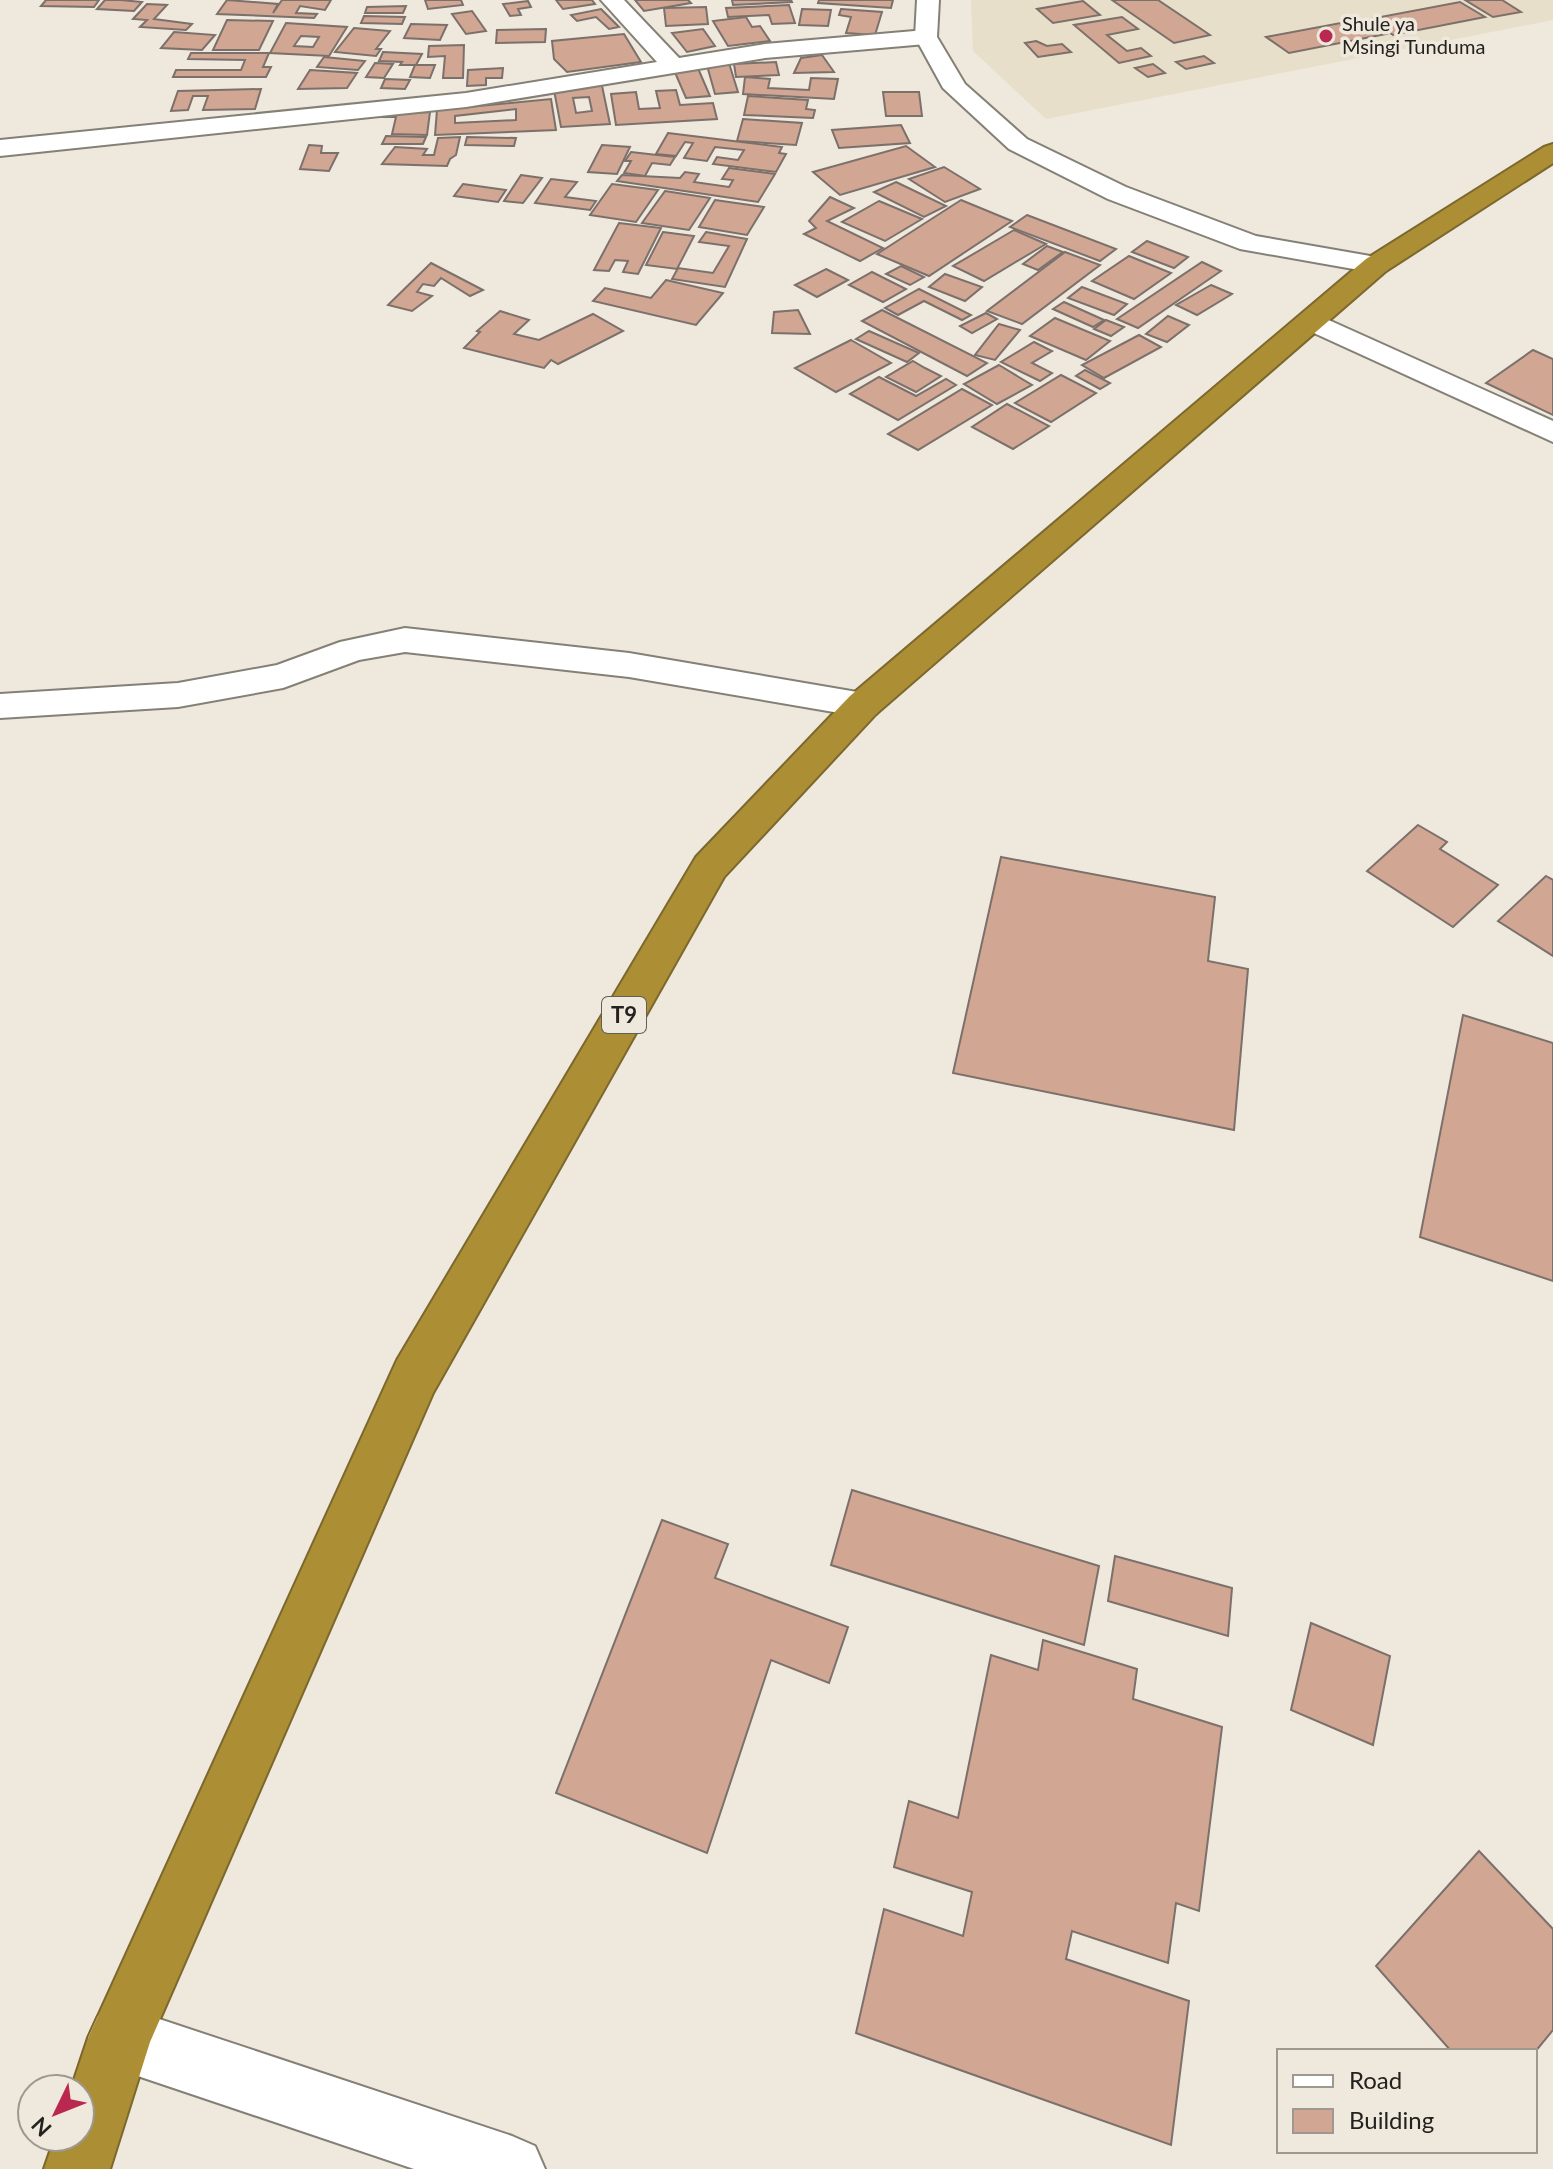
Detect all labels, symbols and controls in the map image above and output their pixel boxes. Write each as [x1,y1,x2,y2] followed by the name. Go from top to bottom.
[1342,11,1485,58] place label: Shule ya Msingi Tunduma
[1317,27,1335,45] marker: Shule ya Msingi Tunduma
[602,997,646,1033] road number: T9
[1277,2049,1537,2153] legend
[1349,2065,1402,2094] text: Road
[16,2073,96,2153] north arrow
[1349,2105,1434,2134] text: Building
[25,2112,57,2142] text: N

